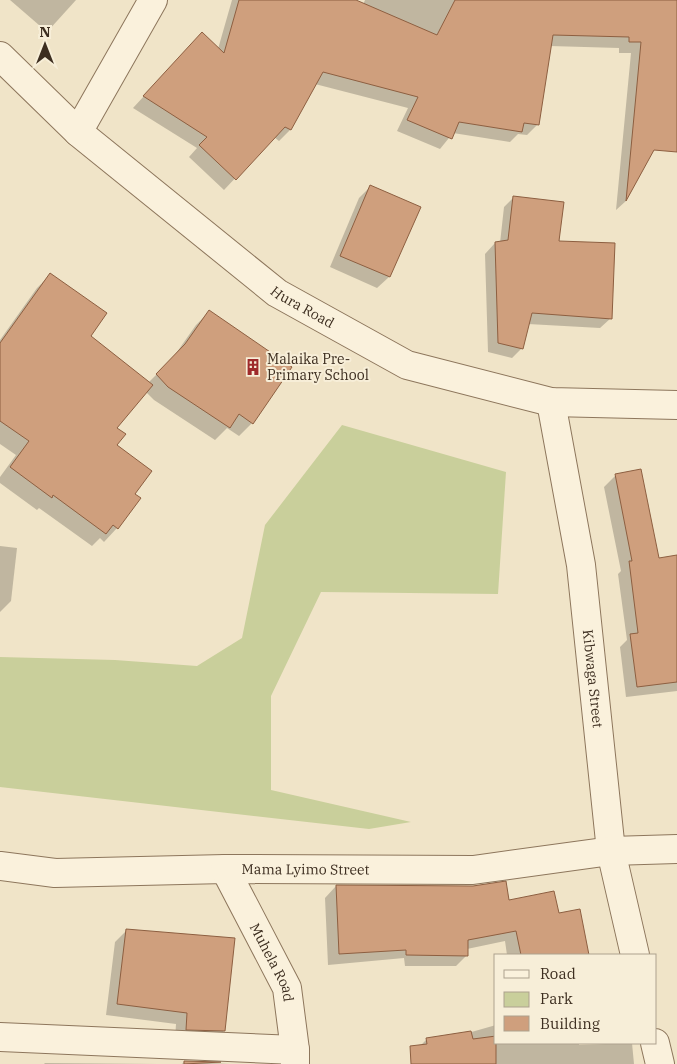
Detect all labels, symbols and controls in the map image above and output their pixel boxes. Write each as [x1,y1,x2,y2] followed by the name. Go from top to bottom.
[20,20,70,70] north arrow
[39,23,51,41] text: N
[267,282,338,332] street label: Hura Road
[267,350,369,384] place label: Malaika Pre- Primary School
[243,357,263,377] building icon: Malaika Pre- Primary School
[579,629,607,729] street label: Kibwaga Street
[242,860,369,879] street label: Mama Lyimo Street
[246,920,298,1003] street label: Muhela Road
[494,954,657,1044] legend
[540,964,576,983] text: Road
[540,989,573,1008] text: Park
[540,1014,600,1033] text: Building

